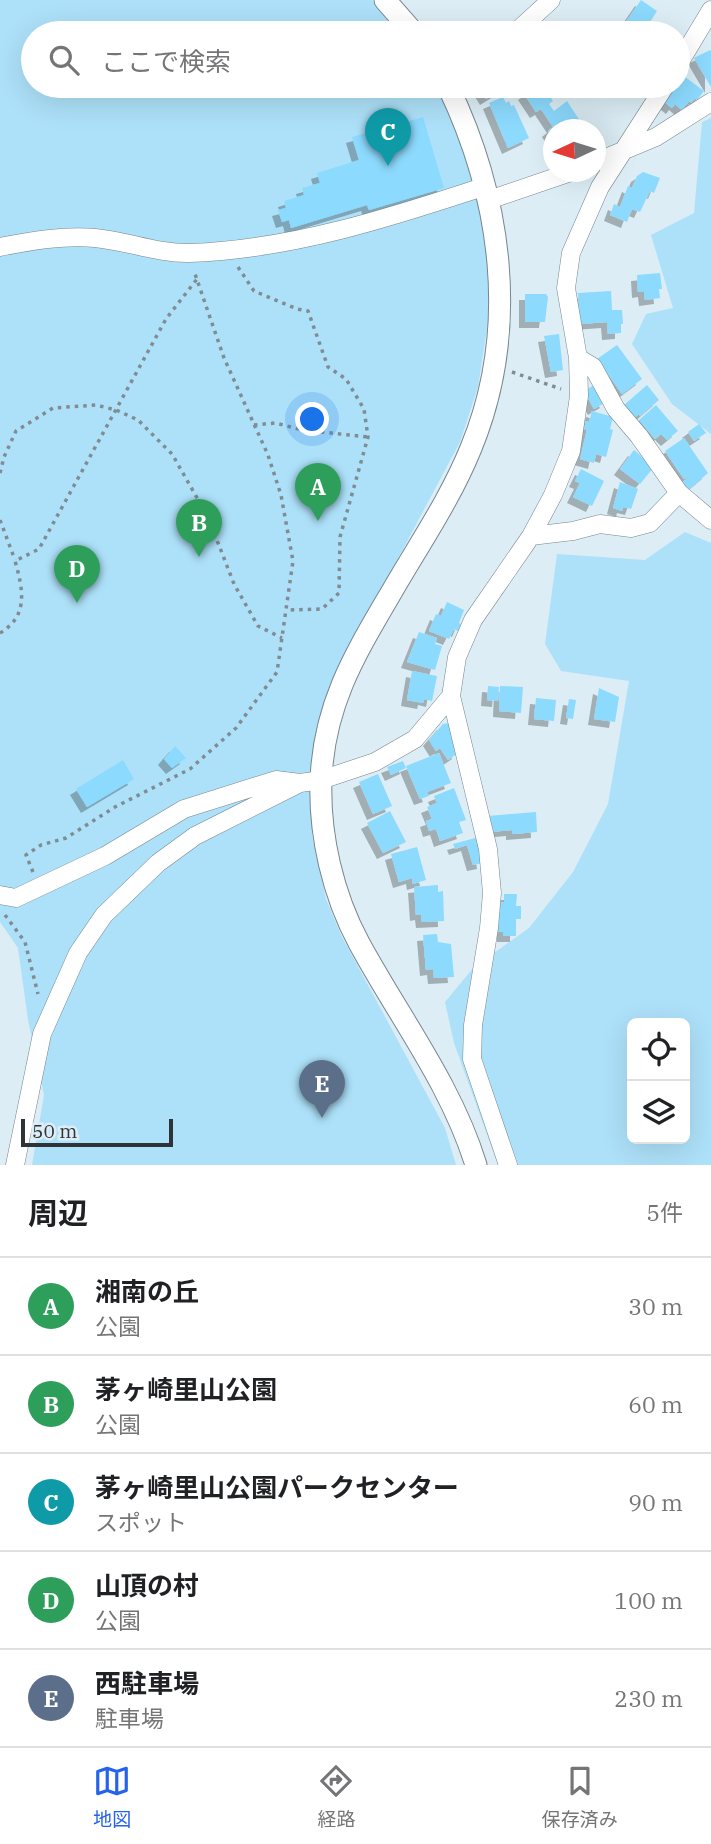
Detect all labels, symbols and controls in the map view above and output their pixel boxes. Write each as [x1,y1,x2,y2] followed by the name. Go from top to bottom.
[21,21,690,98] search box
[45,41,83,79] icon: search
[101,44,231,78] text: ここで検索
[365,108,411,166] pin: C
[543,119,606,182] north arrow
[295,402,329,436] your location
[295,463,341,521] pin: A
[176,499,222,557] pin: B
[54,545,100,603] pin: D
[627,1018,690,1144] map controls
[627,1018,690,1081] button: locate
[299,1060,345,1118] pin: E
[627,1081,690,1144] button: layers
[21,1116,173,1148] scale bar
[32,1119,77,1143] text: 50 m
[28,1193,88,1232] text: 周辺
[646,1197,683,1227] text: 5件
[95,1274,199,1308] text: 湘南の丘
[43,1291,59,1321] text: A
[628,1291,683,1321] text: 30 m
[95,1311,141,1341] text: 公園
[95,1372,277,1406] text: 茅ヶ崎里山公園
[43,1389,59,1419] text: B
[628,1389,683,1419] text: 60 m
[95,1409,141,1439] text: 公園
[95,1470,459,1504] text: 茅ヶ崎里山公園パークセンター
[43,1487,59,1517] text: C
[628,1487,683,1517] text: 90 m
[95,1507,187,1537] text: スポット
[95,1568,199,1602] text: 山頂の村
[42,1585,60,1615] text: D
[614,1585,683,1615] text: 100 m
[95,1605,141,1635] text: 公園
[95,1666,199,1700] text: 西駐車場
[43,1683,59,1713] text: E
[614,1683,683,1713] text: 230 m
[95,1703,164,1733] text: 駐車場
[93,1762,131,1831] tab: 地図
[317,1762,356,1831] tab: 経路
[542,1762,618,1831] tab: 保存済み

